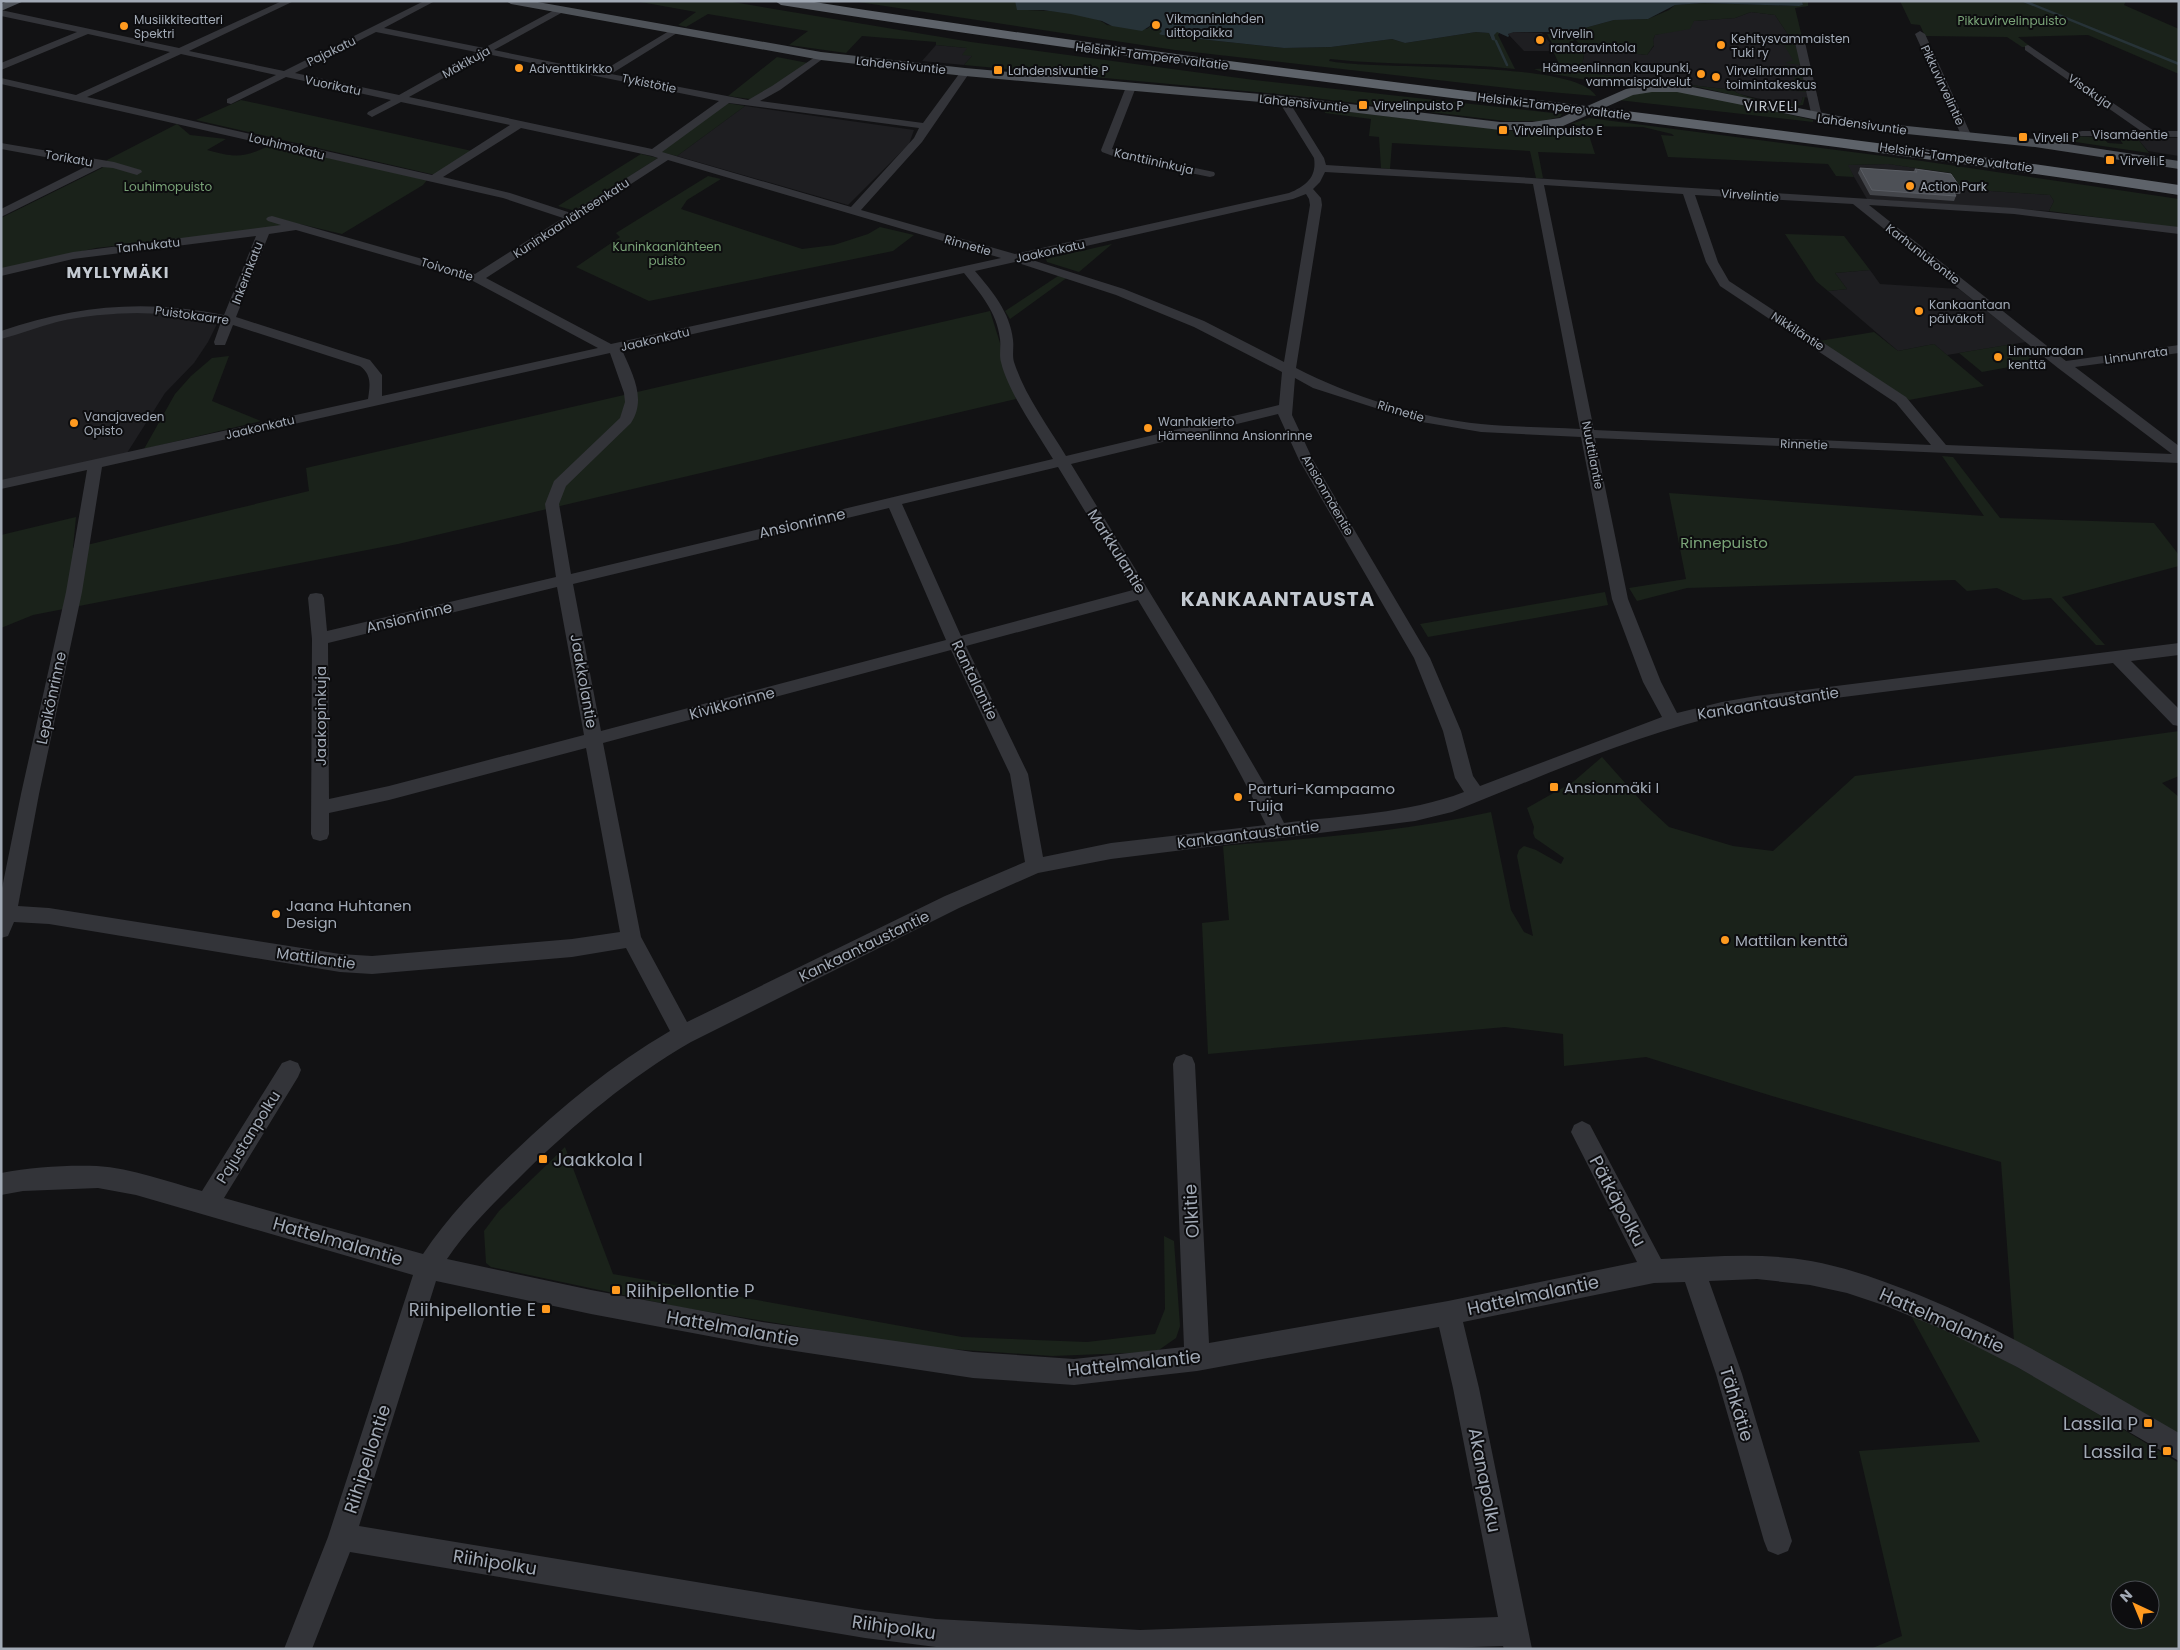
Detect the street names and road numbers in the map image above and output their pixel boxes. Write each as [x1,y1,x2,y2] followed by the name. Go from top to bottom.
[304,32,358,70] street label: Pajakatu
[1075,38,1229,74] street label: Helsinki-Tampere valtatie
[439,42,493,82] street label: Mäkikuja
[1917,42,1969,128] street label: Pikkuvirvelintie
[855,52,947,78] street label: Lahdensivuntie
[620,69,678,97] street label: Tykistötie
[2064,70,2116,112] street label: Visakuja
[303,71,363,99] street label: Vuorikatu
[1477,88,1631,124] street label: Helsinki-Tampere valtatie
[1258,90,1350,116] street label: Lahdensivuntie
[1816,109,1908,139] street label: Lahdensivuntie
[2092,126,2168,143] street label: Visamäentie
[247,128,327,164] street label: Louhimokatu
[1879,138,2033,176] street label: Helsinki-Tampere valtatie
[1113,144,1195,178] street label: Kanttiininkuja
[44,145,94,171] street label: Torikatu
[510,174,632,262] street label: Kuninkaanlähteenkatu
[1720,184,1780,206] street label: Virvelintie
[1882,220,1964,288] street label: Karhunlukontie
[943,230,993,260] street label: Rinnetie
[115,233,181,257] street label: Tanhukatu
[1014,235,1086,267] street label: Jaakonkatu
[227,239,267,307] street label: Inkerinkatu
[419,253,475,285] street label: Toivontie
[154,301,230,329] street label: Puistokaarre
[1768,307,1828,355] street label: Nikkiläntie
[619,323,691,355] street label: Jaakonkatu
[2103,342,2169,368] street label: Linnunrata
[1376,396,1426,426] street label: Rinnetie
[224,411,296,443] street label: Jaakonkatu
[1578,420,1608,490] street label: Nuuttilantie
[1780,435,1828,453] street label: Rinnetie
[1298,451,1358,539] street label: Ansionmäentie
[757,503,847,543] street label: Ansionrinne
[1083,505,1151,597] street label: Markkulantie
[364,596,454,638] street label: Ansionrinne
[565,632,603,730] street label: Jaakkolantie
[947,637,1003,723] street label: Rantalantie
[31,650,71,746] street label: Lepikönrinne
[310,666,331,766] street label: Jaakopinkuja
[1696,681,1840,725] street label: Kankaantaustantie
[687,682,777,724] street label: Kivikkorinne
[1176,815,1320,853] street label: Kankaantaustantie
[795,905,933,987] street label: Kankaantaustantie
[275,942,357,974] street label: Mattilantie
[211,1087,285,1187] street label: Pajustanpolku
[1584,1151,1652,1251] street label: Pätkäpolku
[1177,1183,1205,1239] street label: Olkitie
[270,1210,406,1272] street label: Hattelmalantie
[1465,1269,1601,1321] street label: Hattelmalantie
[1876,1281,2008,1359] street label: Hattelmalantie
[665,1304,801,1352] street label: Hattelmalantie
[1066,1344,1202,1382] street label: Hattelmalantie
[1714,1364,1760,1444] street label: Tähkätie
[338,1401,396,1517] street label: Riihipellontie
[1463,1426,1507,1534] street label: Akanapolku
[451,1543,539,1581] street label: Riihipolku
[850,1609,938,1645] street label: Riihipolku

